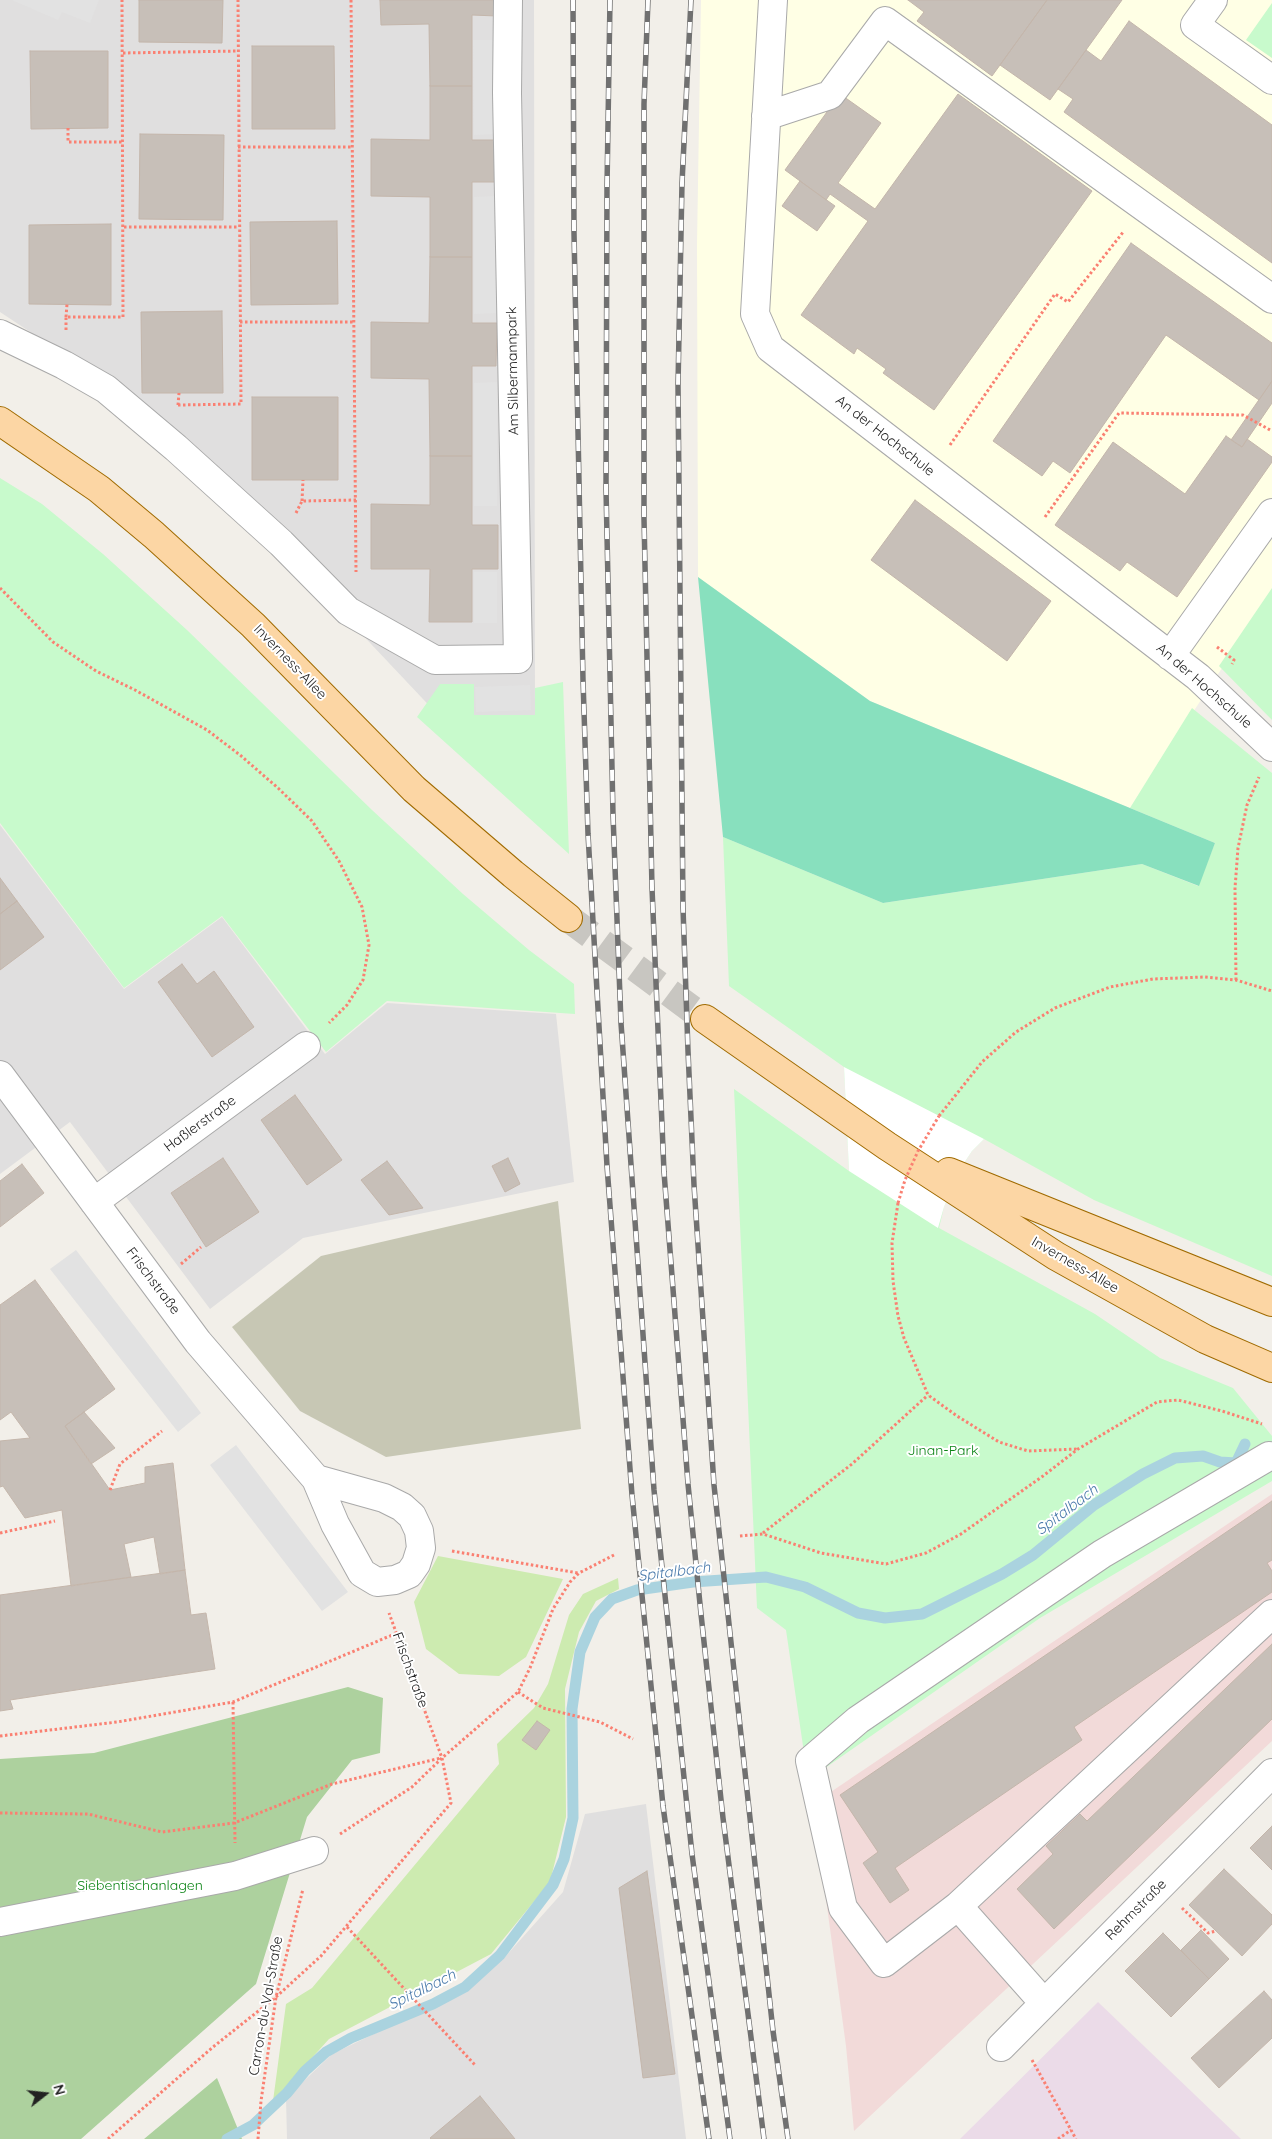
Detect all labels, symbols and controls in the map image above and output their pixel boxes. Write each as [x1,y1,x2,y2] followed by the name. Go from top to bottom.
[503,306,523,436] street label: Am Silbermannpark
[832,392,938,480] street label: An der Hochschule
[250,621,330,703] street label: Inverness-Allee
[1153,640,1255,732] street label: An der Hochschule
[161,1092,239,1156] street label: Haßlerstraße
[1028,1233,1122,1297] street label: Inverness-Allee
[122,1244,184,1318] street label: Frischstraße
[908,1443,978,1459] park label: Jinan-Park
[1033,1481,1101,1539] water label: Spitalbach
[637,1559,711,1585] water label: Spitalbach
[389,1630,431,1710] street label: Frischstraße
[1102,1876,1170,1944] street label: Rehmstraße
[77,1878,203,1894] park label: Siebentischanlagen
[245,1935,287,2077] street label: Carron-du-Val-Straße
[385,1966,459,2014] water label: Spitalbach
[20,2069,70,2119] north arrow
[49,2082,69,2097] text: N

